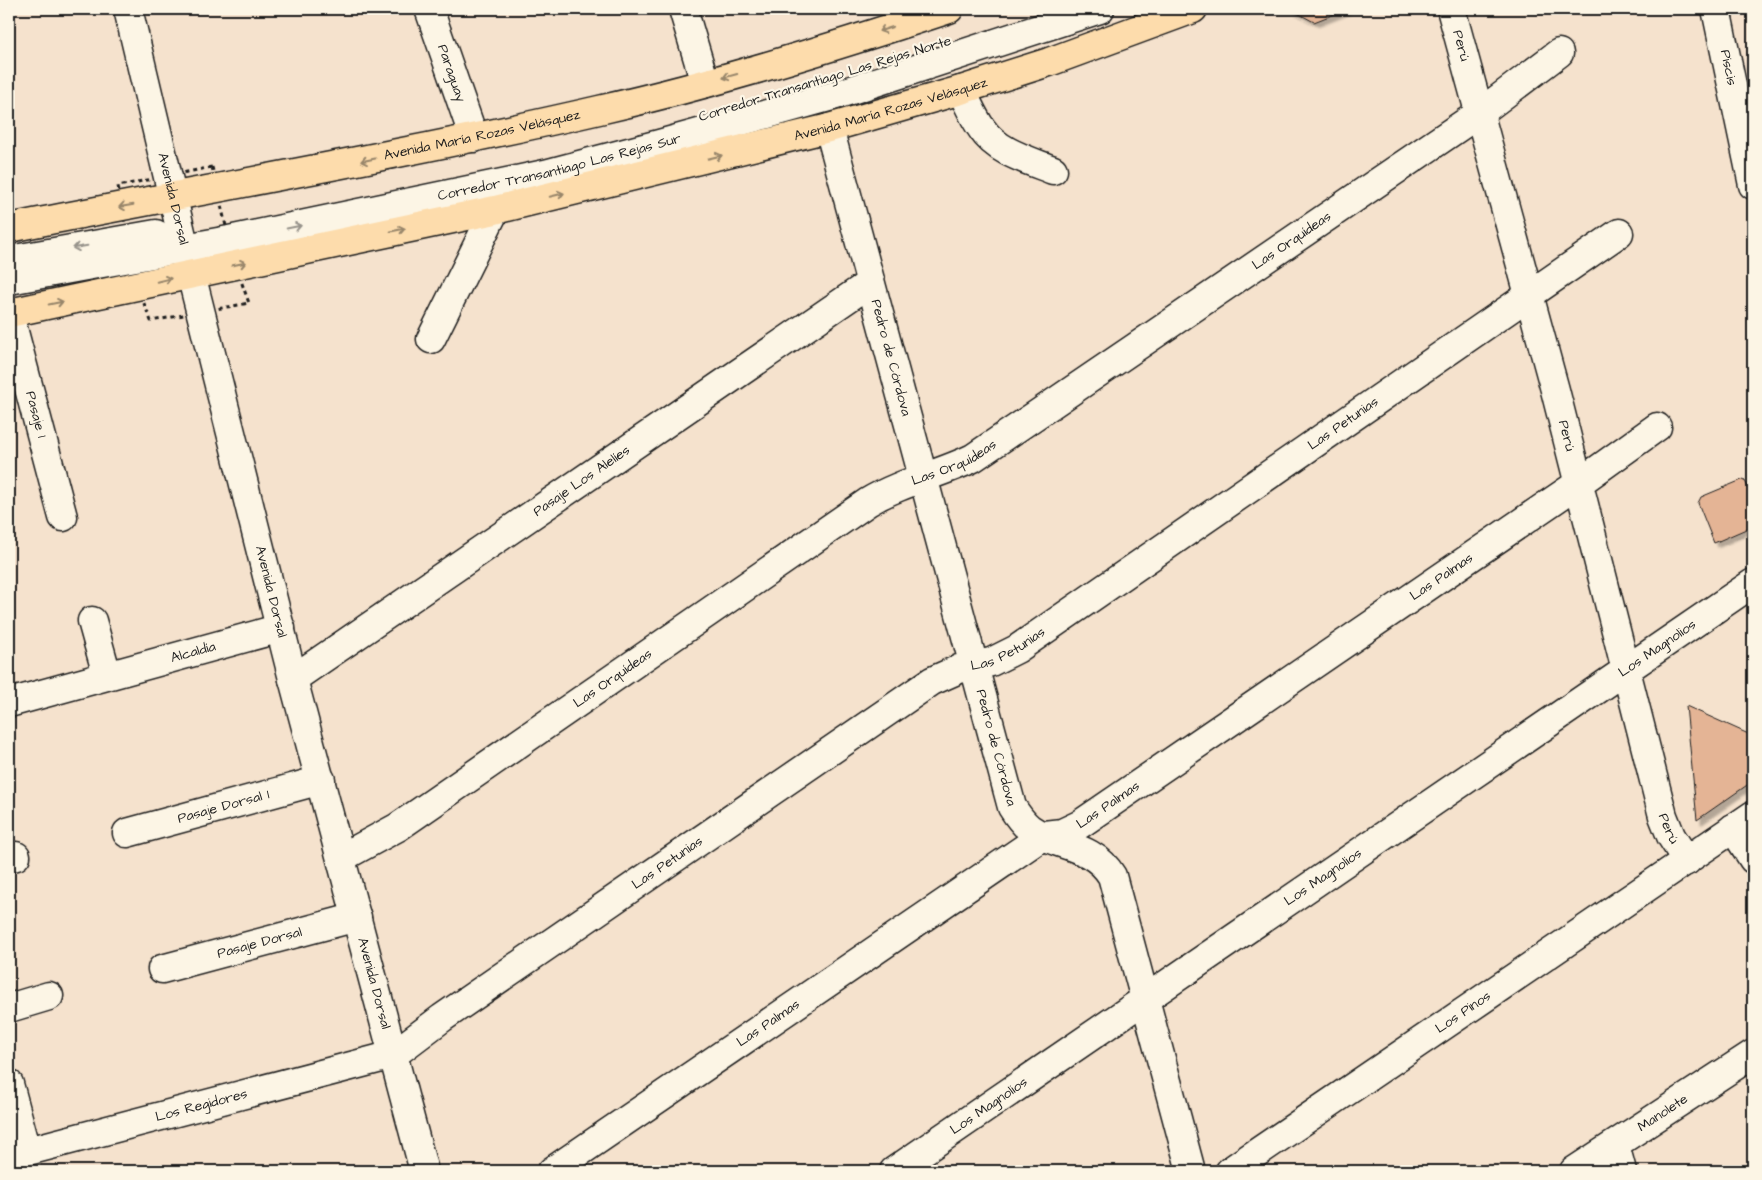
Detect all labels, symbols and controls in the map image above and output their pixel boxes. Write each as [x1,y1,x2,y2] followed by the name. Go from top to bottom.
[878,25,894,35] one-way arrow
[1447,28,1475,63] street label: Perú
[696,31,954,127] street label: Corredor Transantiago Las Rejas Norte
[432,42,471,105] street label: Paraguay
[1715,48,1742,87] street label: Piscis
[723,71,739,81] one-way arrow
[792,72,990,146] street label: Avenida María Rozas Velásquez
[382,105,582,166] street label: Avenida María Rozas Velásquez
[436,128,684,206] street label: Corredor Transantiago Las Rejas Sur
[153,151,194,247] street label: Avenida Dorsal
[706,151,722,161] one-way arrow
[360,155,376,165] one-way arrow
[548,190,564,199] one-way arrow
[118,201,134,211] one-way arrow
[1248,207,1335,275] street label: Las Orquídeas
[286,222,302,231] one-way arrow
[390,225,406,235] one-way arrow
[72,243,88,253] one-way arrow
[231,258,247,268] one-way arrow
[156,275,172,284] one-way arrow
[866,297,916,418] street label: Pedro de Córdova
[48,298,64,307] one-way arrow
[20,389,52,440] street label: Pasaje 1
[1304,392,1383,455] street label: Las Petunias
[1553,418,1580,453] street label: Perú
[909,435,1001,491] street label: Las Orquídeas
[529,441,634,521] street label: Pasaje Los Alelíes
[250,544,292,640] street label: Avenida Dorsal
[1406,548,1477,606] street label: Las Palmas
[1614,615,1700,682] street label: Los Magnolios
[969,622,1049,676] street label: Las Petunias
[168,637,218,668] street label: Alcaldía
[569,644,656,713] street label: Las Orquídeas
[971,687,1021,809] street label: Pedro de Córdova
[1072,776,1144,834] street label: Las Palmas
[175,785,272,829] street label: Pasaje Dorsal 1
[1653,810,1684,848] street label: Perú
[628,832,707,894] street label: Las Petunias
[1280,844,1366,911] street label: Los Magnolios
[215,922,304,964] street label: Pasaje Dorsal
[352,935,396,1031] street label: Avenida Dorsal
[1431,986,1495,1038] street label: Los Pinos
[733,994,804,1052] street label: Las Palmas
[946,1072,1032,1140] street label: Los Magnolios
[153,1084,250,1127] street label: Los Regidores
[1634,1089,1692,1137] street label: Manolete

